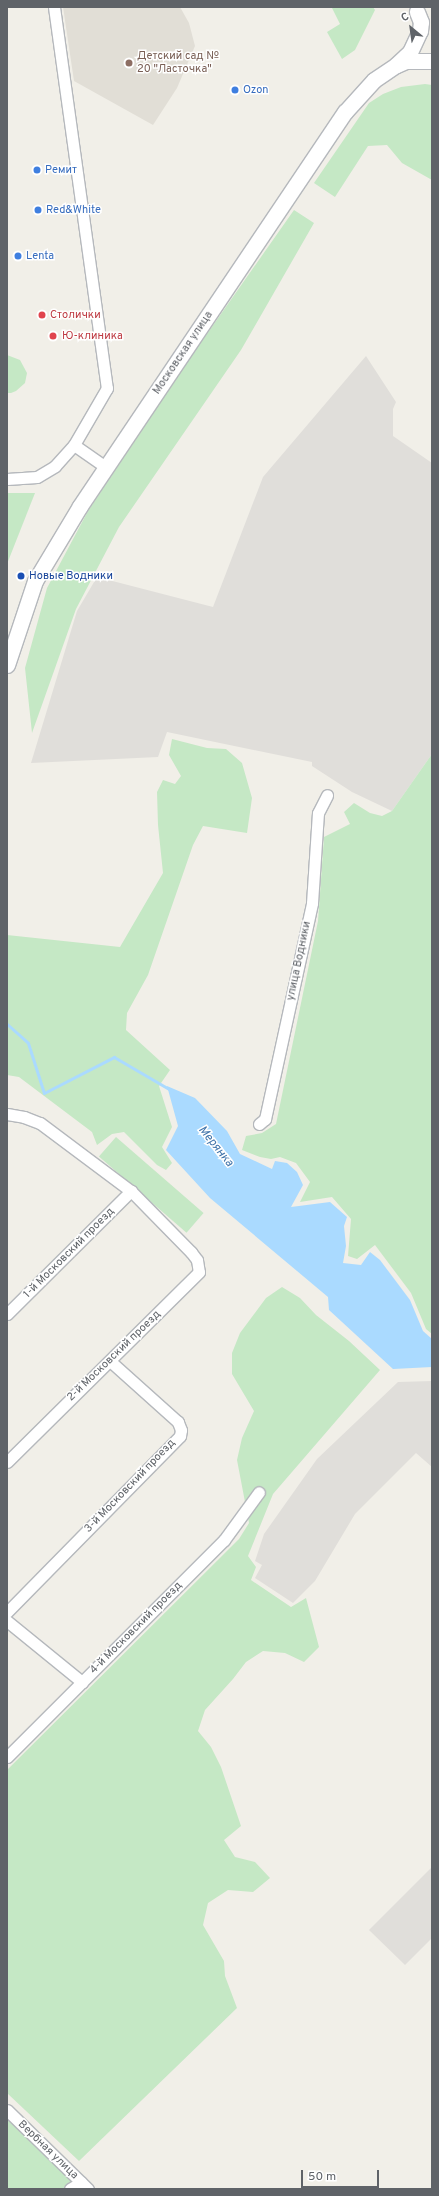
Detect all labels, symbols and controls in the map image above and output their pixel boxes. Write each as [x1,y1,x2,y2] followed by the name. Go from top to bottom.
[391,8,431,48] north arrow
[399,10,412,25] text: С
[137,50,219,76] place label: Детский сад № 20 "Ласточка"
[124,58,134,68] marker: Детский сад № 20 "Ласточка"
[243,83,269,97] place label: Ozon
[230,85,240,95] marker: Ozon
[45,163,77,177] place label: Ремит
[32,165,42,175] marker: Ремит
[46,203,101,217] place label: Red&White
[33,205,43,215] marker: Red&White
[26,249,54,263] place label: Lenta
[13,251,23,261] marker: Lenta
[50,308,101,322] place label: Столички
[150,309,216,397] street label: Московская улица
[37,310,47,320] marker: Столички
[62,329,123,343] place label: Ю-клиника
[47,330,59,342] marker: Ю-клиника
[29,569,113,583] place label: Новые Водники
[16,571,26,581] marker: Новые Водники
[284,920,314,1002] street label: улица Водники
[194,1124,236,1170] water label: Мерянка
[21,1205,117,1301] street label: 1-й Московский проезд
[64,1308,164,1404] street label: 2-й Московский проезд
[82,1437,178,1535] street label: 3-й Московский проезд
[87,1579,185,1677] street label: 4-й Московский проезд
[15,2118,81,2182] street label: Вербная улица
[303,2162,381,2188] scale bar
[308,2169,336,2185] text: 50 m

